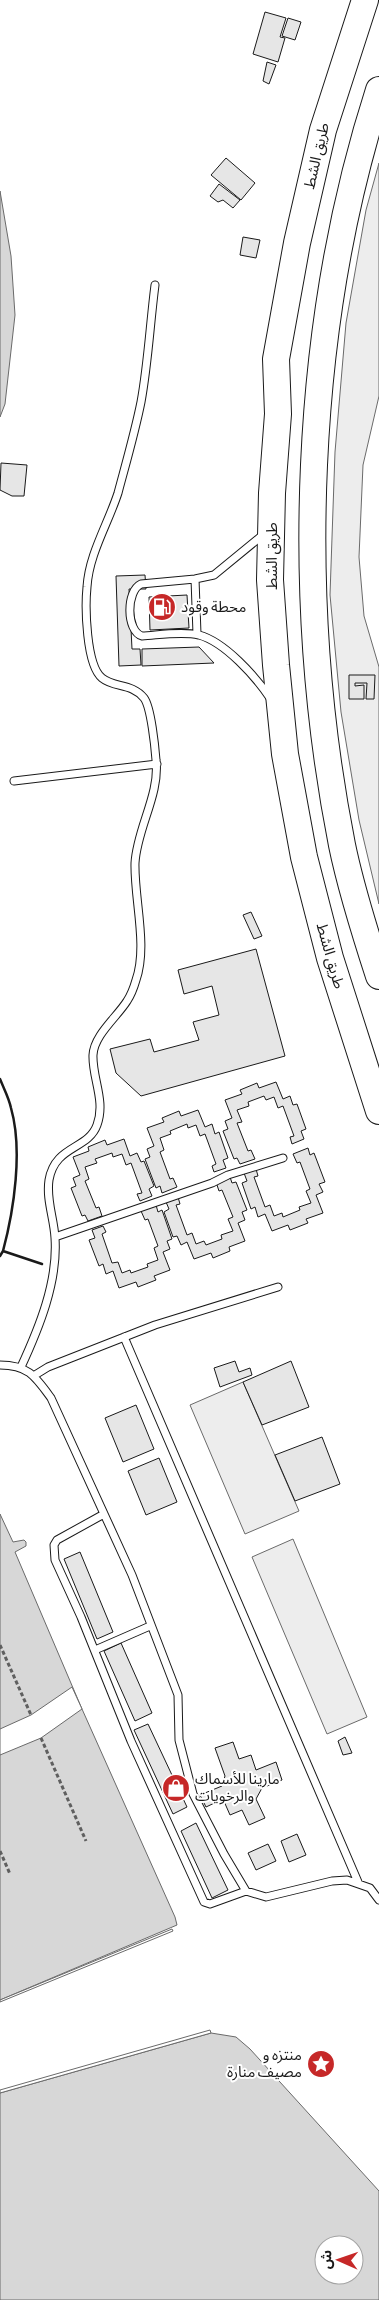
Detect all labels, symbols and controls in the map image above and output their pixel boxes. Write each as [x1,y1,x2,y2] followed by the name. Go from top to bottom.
[302,121,334,191] street label: طريق الشط
[265,522,282,590] street label: طريق الشط
[147,592,177,622] fuel station icon: محطة وقود
[181,600,247,616] place label: محطة وقود
[312,922,347,991] street label: طريق الشط
[195,1771,280,1805] place label: مارينا للأسماك والرخويات
[161,1773,191,1803] shop icon: مارينا للأسماك والرخويات
[227,2048,302,2081] place label: منتزه و مصيف منارة
[306,2049,336,2079] place icon: منتزه و مصيف منارة
[314,2235,364,2285] north arrow
[320,2250,334,2269] text: ش

